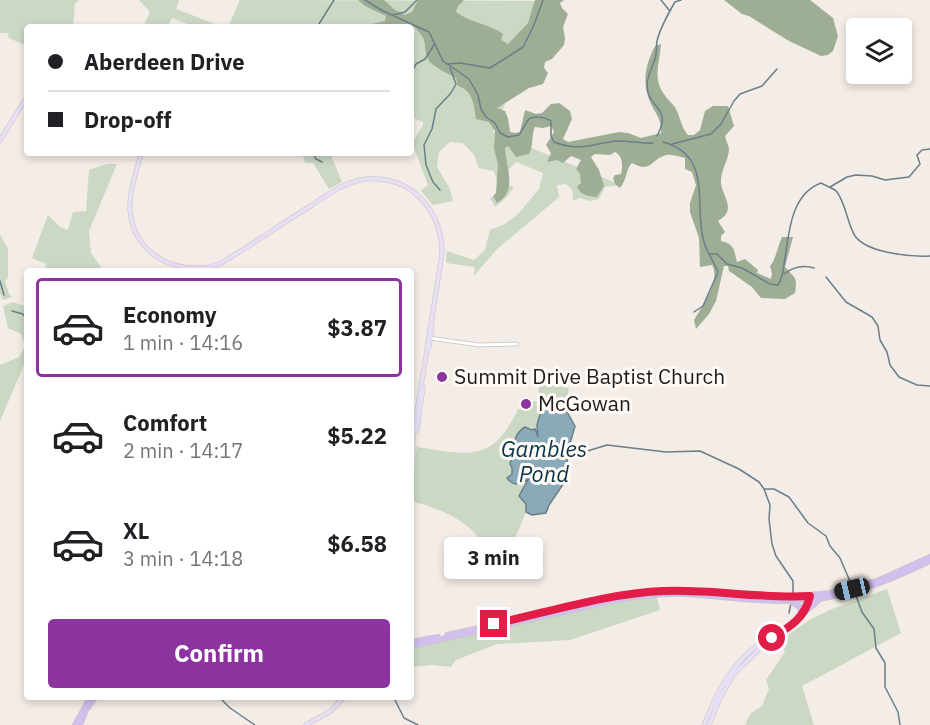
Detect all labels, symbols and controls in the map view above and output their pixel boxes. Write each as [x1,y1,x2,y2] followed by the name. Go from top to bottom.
[846,18,912,84] map controls
[846,18,912,84] button: layers
[84,47,245,76] text: Aberdeen Drive
[84,105,171,134] text: Drop-off
[123,300,217,329] text: Economy
[51,301,105,355] icon: car
[327,313,387,342] text: $3.87
[123,329,243,356] text: 1 min · 14:16
[454,362,725,390] place label: Summit Drive Baptist Church
[435,370,449,384] marker: Summit Drive Baptist Church
[538,389,631,417] place label: McGowan
[519,397,533,411] marker: McGowan
[123,408,207,437] text: Comfort
[51,409,105,463] icon: car
[327,421,387,450] text: $5.22
[501,434,587,488] water label: Gambles Pond
[123,437,243,464] text: 2 min · 14:17
[123,516,149,545] text: XL
[51,517,105,571] icon: car
[327,529,387,558] text: $6.58
[444,537,544,579] callout: 3 min
[467,544,520,571] text: 3 min
[123,545,243,572] text: 3 min · 14:18
[832,576,872,602] car
[480,610,507,637] route end
[48,619,390,688] button: Confirm
[758,624,785,651] route start

